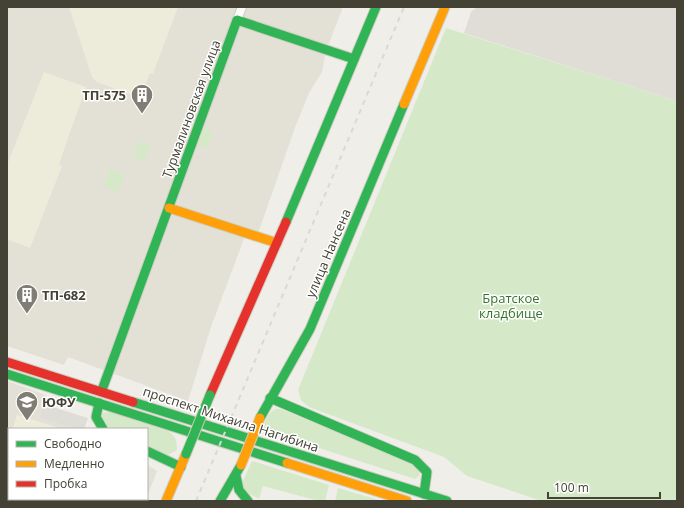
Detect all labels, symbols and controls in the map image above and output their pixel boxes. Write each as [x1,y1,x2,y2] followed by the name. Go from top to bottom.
[158,37,224,181] street label: Турмалиновская улица
[129,82,155,115] building icon: ТП-575
[82,86,126,104] place label: ТП-575
[301,206,355,300] street label: улица Нансена
[14,282,40,315] building icon: ТП-682
[42,286,86,304] place label: ТП-682
[479,289,543,322] park label: Братское кладбище
[141,382,321,456] street label: проспект Михаила Нагибина
[14,389,40,422] school or university icon: ЮФУ
[42,393,76,411] place label: ЮФУ
[8,428,148,500] legend
[44,435,102,452] text: Свободно
[44,455,104,472] text: Медленно
[548,474,660,500] scale bar
[44,475,87,492] text: Пробка
[554,479,589,496] text: 100 m

